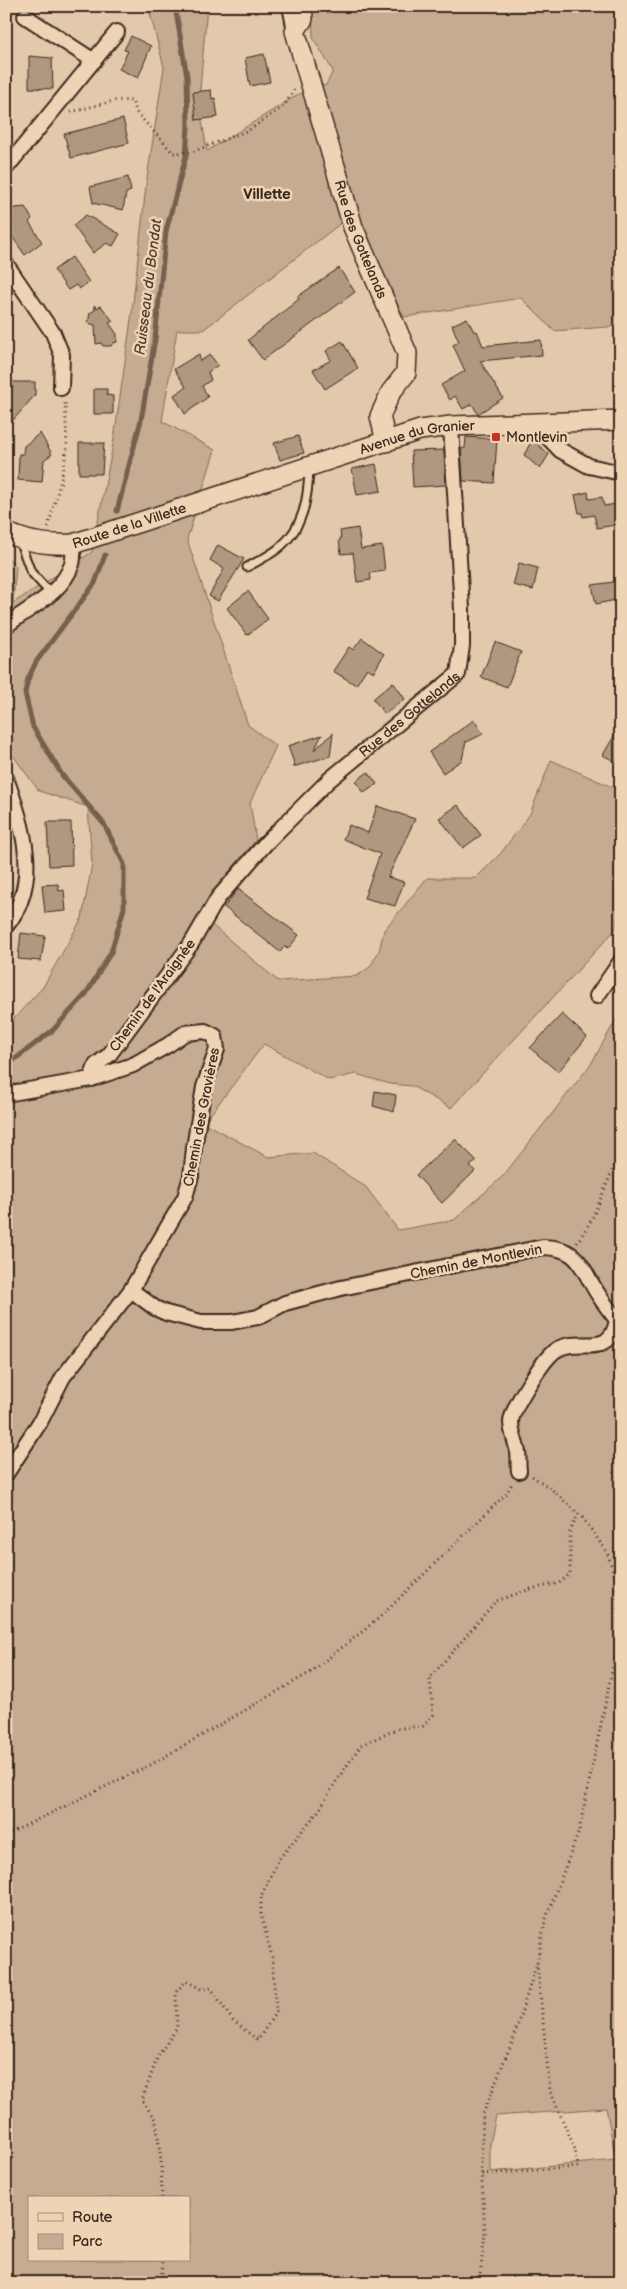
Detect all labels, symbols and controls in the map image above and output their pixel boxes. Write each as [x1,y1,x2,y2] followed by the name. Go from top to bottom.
[331,178,391,301] street label: Rue des Gottelands
[243,185,291,204] district label: Villette
[131,218,166,356] water label: Ruisseau du Bondat
[357,417,476,458] street label: Avenue du Granier
[506,429,567,446] place label: Montlevin
[490,431,502,443] marker: Montlevin
[70,499,189,553] street label: Route de la Villette
[356,668,464,761] street label: Rue des Gottelands
[106,936,199,1055] street label: Chemin de l'Araignée
[180,1046,223,1188] street label: Chemin des Gravières
[409,1240,544,1283] street label: Chemin de Montlevin
[28,2196,190,2262] legend
[72,2208,113,2227] text: Route
[72,2232,102,2251] text: Parc

